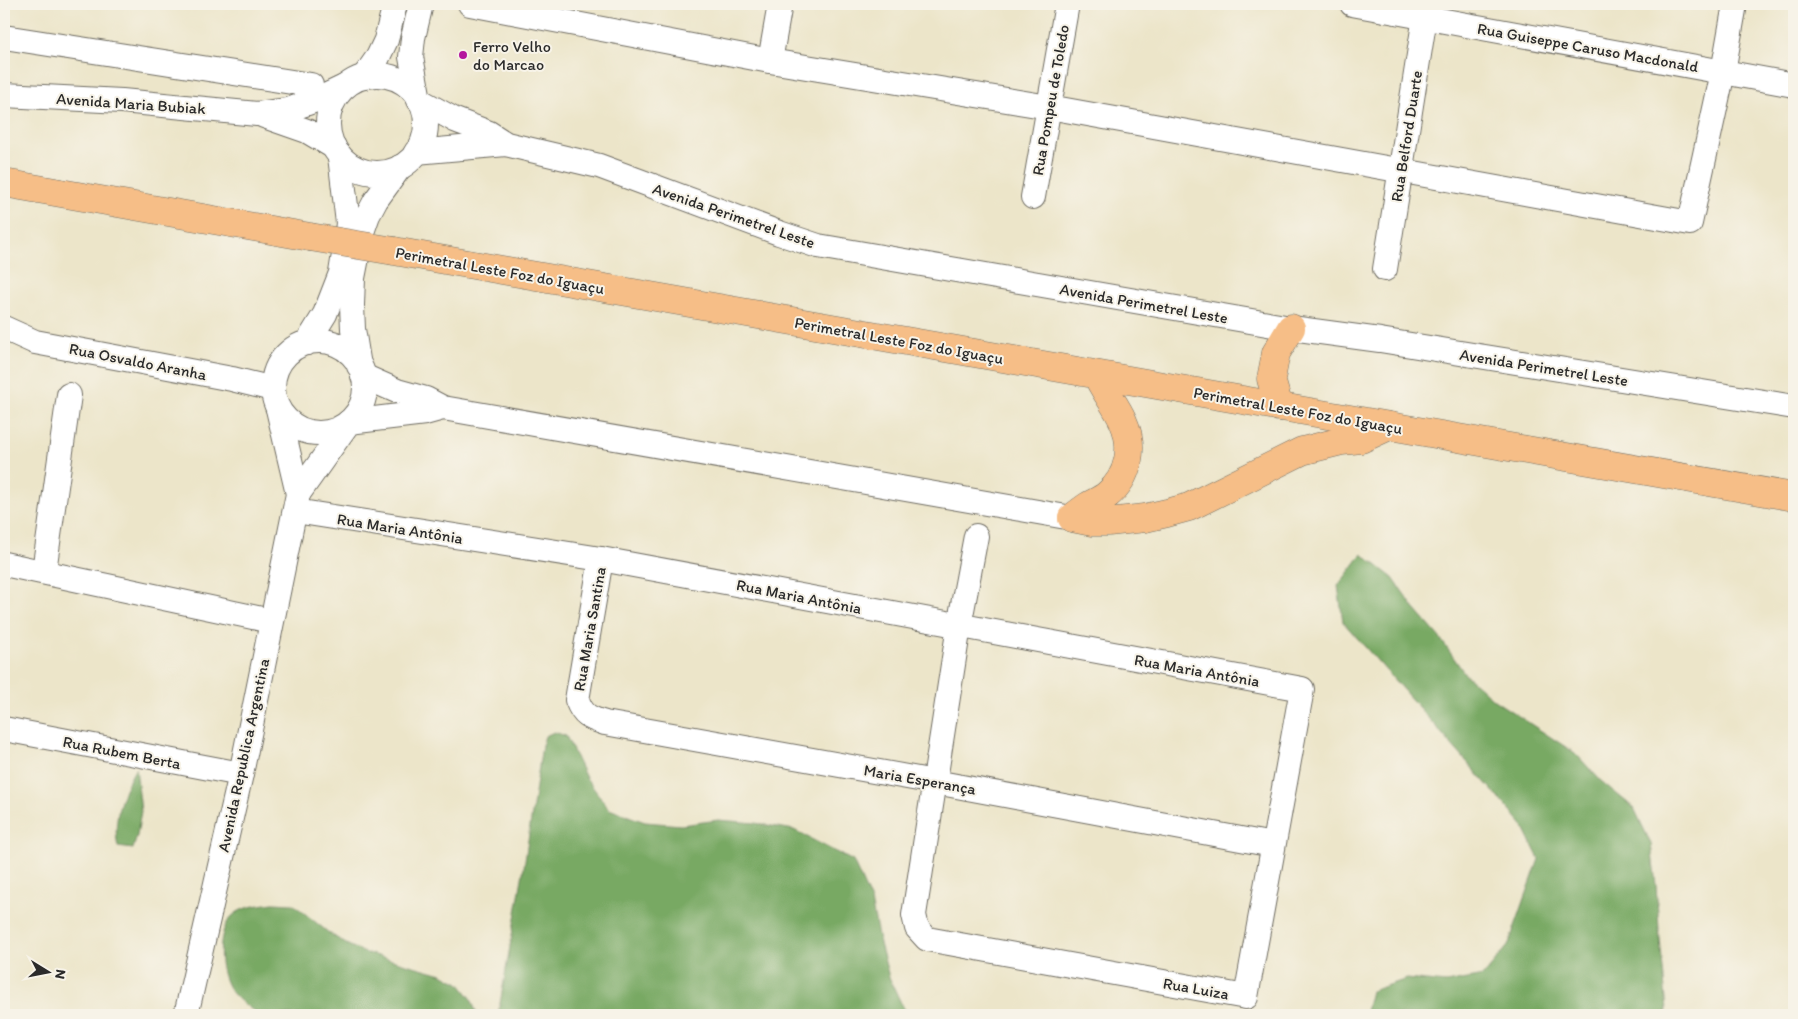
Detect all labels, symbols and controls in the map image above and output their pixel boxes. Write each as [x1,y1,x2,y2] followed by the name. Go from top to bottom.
[1476,19,1700,76] street label: Rua Guiseppe Caruso Macdonald
[1028,23,1073,177] street label: Rua Pompeu de Toledo
[473,37,551,74] place label: Ferro Velho do Marcao
[457,49,469,61] marker: Ferro Velho do Marcao
[1387,69,1426,203] street label: Rua Belford Duarte
[56,89,207,118] street label: Avenida Maria Bubiak
[650,179,818,252] street label: Avenida Perimetrel Leste
[394,243,606,298] street label: Perimetral Leste Foz do Iguaçu
[1058,279,1230,328] street label: Avenida Perimetrel Leste
[793,313,1005,368] street label: Perimetral Leste Foz do Iguaçu
[68,339,209,384] street label: Rua Osvaldo Aranha
[1458,345,1630,390] street label: Avenida Perimetrel Leste
[1192,383,1404,438] street label: Perimetral Leste Foz do Iguaçu
[336,509,464,548] street label: Rua Maria Antônia
[569,565,610,693] street label: Rua Maria Santina
[735,575,863,618] street label: Rua Maria Antônia
[1133,650,1261,691] street label: Rua Maria Antônia
[214,656,273,854] street label: Avenida Republica Argentina
[61,732,183,773] street label: Rua Rubem Berta
[862,760,978,799] street label: Maria Esperança
[22,946,72,996] north arrow
[51,968,70,980] text: N
[1162,973,1230,1004] street label: Rua Luiza

